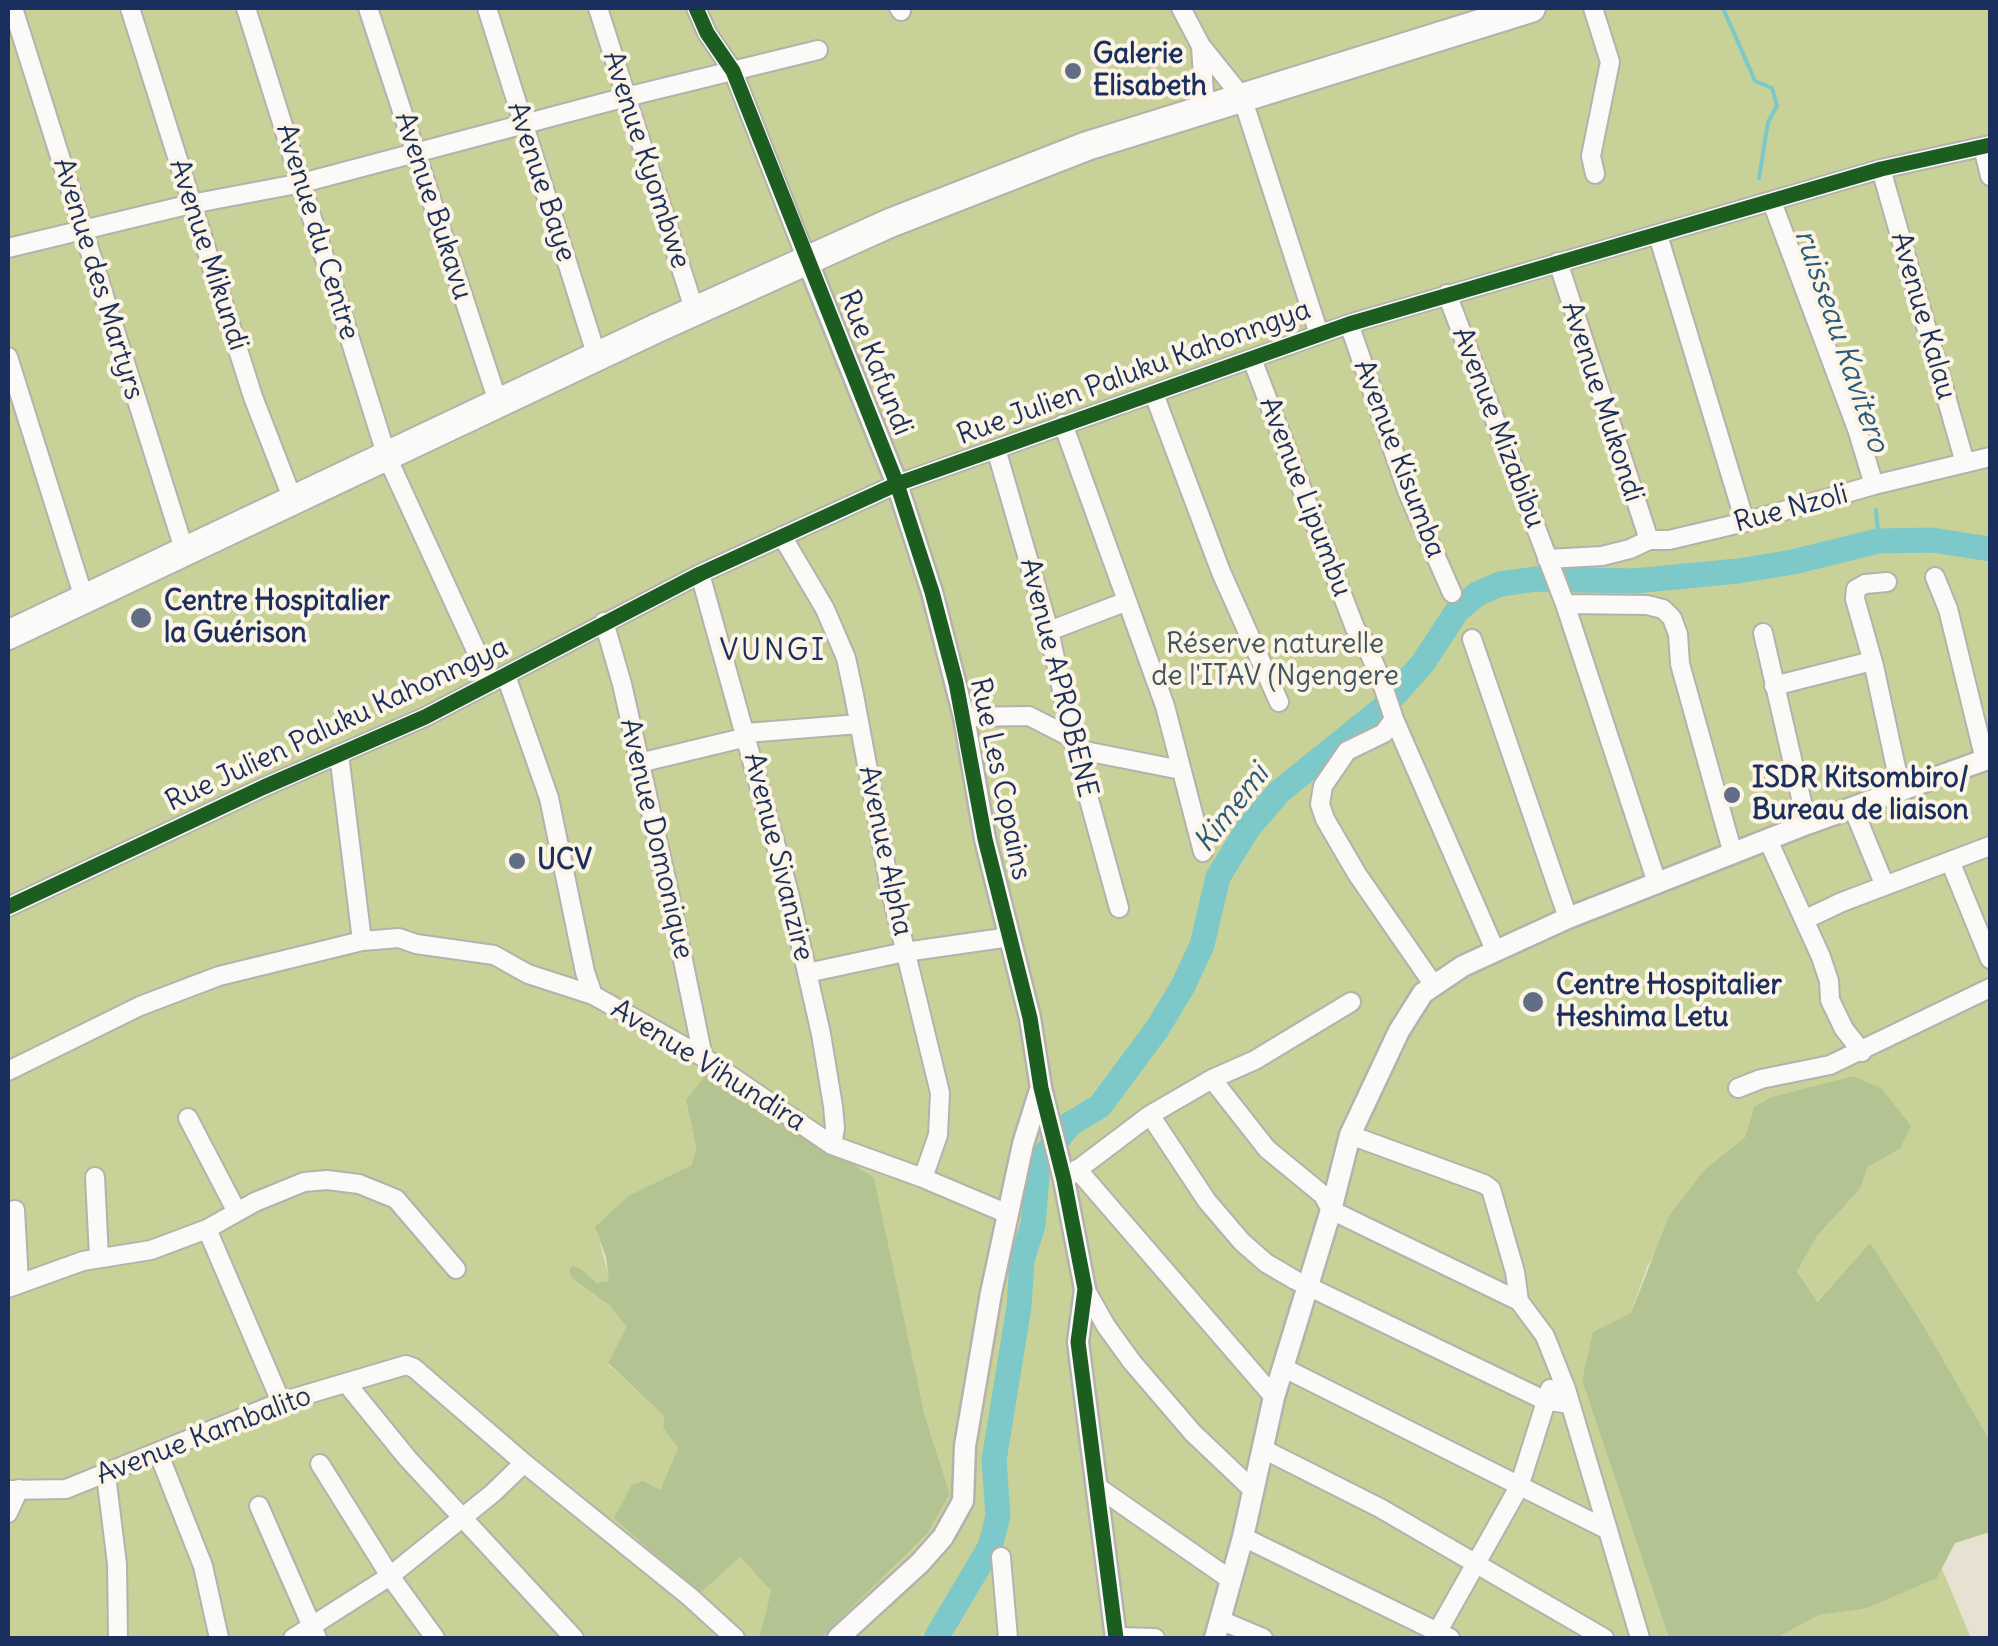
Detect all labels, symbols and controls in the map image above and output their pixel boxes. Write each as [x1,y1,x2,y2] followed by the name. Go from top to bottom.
[1093,38,1207,104] place label: Galerie Elisabeth
[595,47,697,273] street label: Avenue Kyombwe
[1062,60,1084,82] marker: Galerie Elisabeth
[499,98,583,266] street label: Avenue Baye
[387,108,479,304] street label: Avenue Bukavu
[268,120,366,344] street label: Avenue du Centre
[45,154,151,404] street label: Avenue des Martyrs
[161,155,255,355] street label: Avenue Mikundi
[1786,225,1896,457] water label: ruisseau Kavitero
[1883,229,1963,403] street label: Avenue Kalau
[831,286,919,440] street label: Rue Kafundi
[953,293,1315,453] street label: Rue Julien Paluku Kahonngya
[1554,298,1650,506] street label: Avenue Mukondi
[1444,323,1552,533] street label: Avenue Mizabibu
[1346,355,1452,563] street label: Avenue Kisumba
[1252,393,1358,601] street label: Avenue Lipumbu
[1731,478,1851,540] street label: Rue Nzoli
[1012,555,1104,801] street label: Avenue APROBENE
[164,585,390,651] place label: Centre Hospitalier la Guérison
[128,605,154,631] marker: Centre Hospitalier la Guérison
[1151,628,1399,694] park label: Réserve naturelle de l'ITAV (Ngengere
[161,631,513,819] street label: Rue Julien Paluku Kahonngya
[719,633,827,669] district label: VUNGI
[962,675,1038,883] street label: Rue Les Copains
[612,716,700,962] street label: Avenue Domonique
[736,749,820,965] street label: Avenue Sivanzire
[1187,758,1277,860] water label: Kimemi
[1752,762,1969,828] place label: ISDR Kitsombiro/ Bureau de liaison
[851,763,919,939] street label: Avenue Alpha
[1721,784,1743,806] marker: ISDR Kitsombiro/ Bureau de liaison
[537,844,592,878] place label: UCV
[506,850,528,872] marker: UCV
[1556,969,1782,1035] place label: Centre Hospitalier Heshima Letu
[1520,989,1546,1015] marker: Centre Hospitalier Heshima Letu
[605,993,811,1139] street label: Avenue Vihundira
[92,1380,316,1492] street label: Avenue Kambalito

